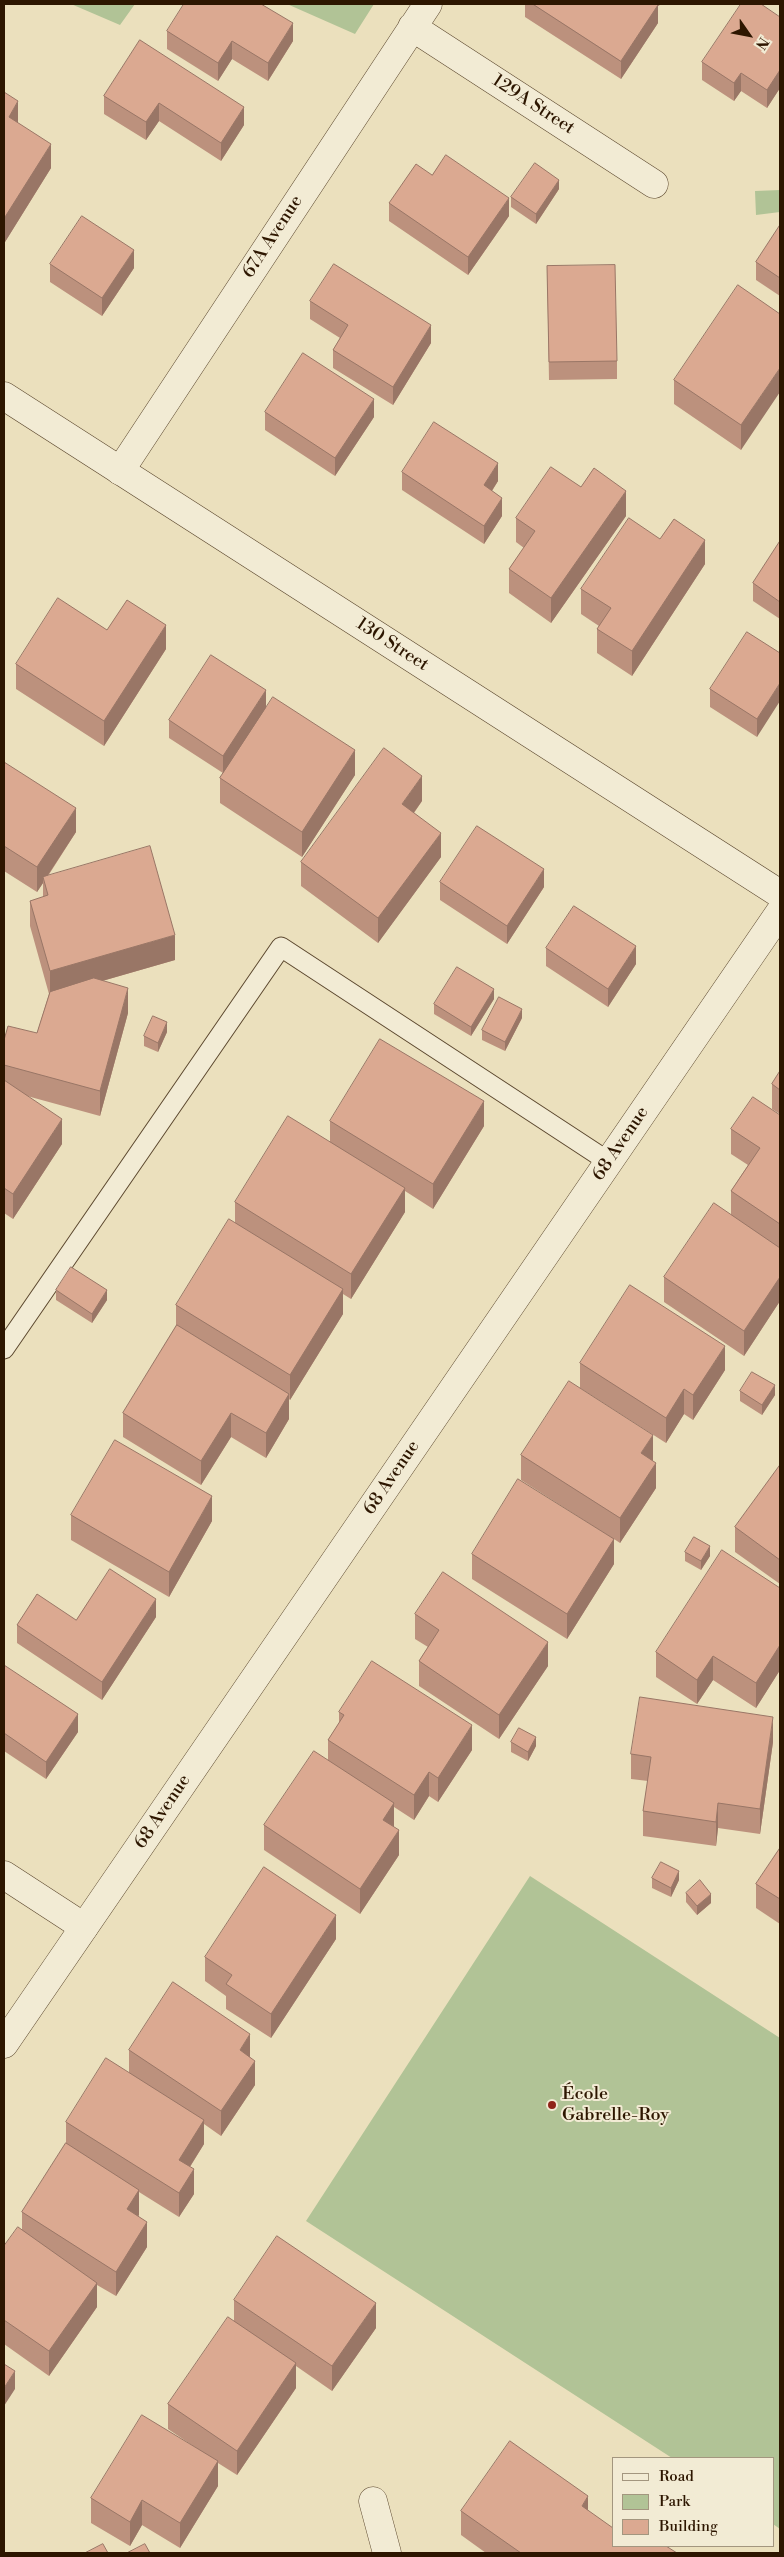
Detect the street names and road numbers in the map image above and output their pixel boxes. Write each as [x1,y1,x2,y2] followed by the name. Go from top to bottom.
[488,70,578,140] street label: 129A Street
[238,192,308,282] street label: 67A Avenue
[352,614,432,676] street label: 130 Street
[588,1103,654,1185] street label: 68 Avenue
[359,1437,425,1519] street label: 68 Avenue
[130,1771,196,1853] street label: 68 Avenue

